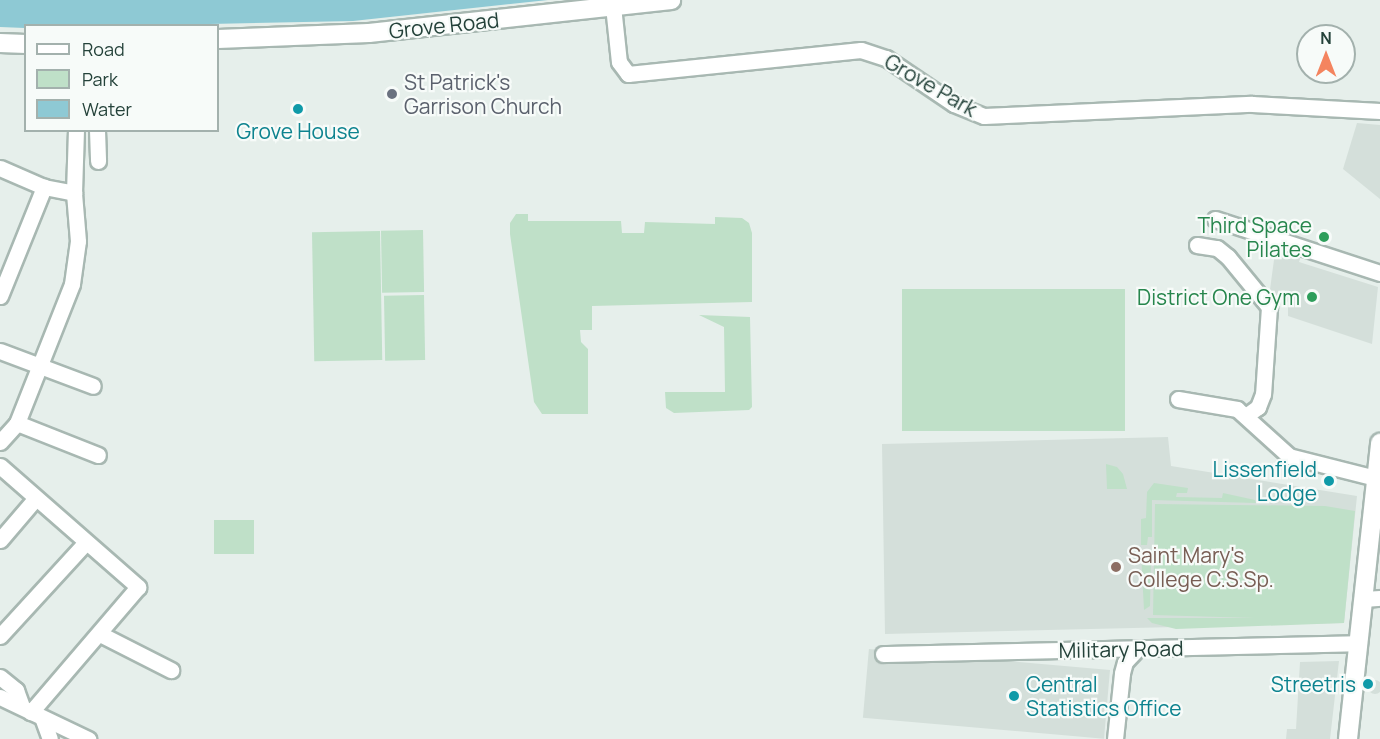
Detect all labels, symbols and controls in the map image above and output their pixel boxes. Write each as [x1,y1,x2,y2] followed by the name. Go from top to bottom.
[388,7,500,43] street label: Grove Road
[24,24,219,132] legend
[1296,24,1356,84] north arrow
[1320,27,1332,49] text: N
[82,37,125,61] text: Road
[880,48,982,122] street label: Grove Park
[82,67,118,91] text: Park
[404,69,562,119] place label: St Patrick's Garrison Church
[385,87,399,101] marker: St Patrick's Garrison Church
[82,97,132,121] text: Water
[291,102,305,116] marker: Grove House
[236,118,360,144] place label: Grove House
[1197,212,1312,262] place label: Third Space Pilates
[1317,230,1331,244] marker: Third Space Pilates
[1137,284,1300,310] place label: District One Gym
[1305,290,1319,304] marker: District One Gym
[1213,456,1317,506] place label: Lissenfield Lodge
[1322,474,1336,488] marker: Lissenfield Lodge
[1128,542,1274,592] place label: Saint Mary's College C.S.Sp.
[1109,560,1123,574] marker: Saint Mary's College C.S.Sp.
[1058,635,1184,663] street label: Military Road
[1026,671,1181,721] place label: Central Statistics Office
[1271,671,1356,697] place label: Streetris
[1361,677,1375,691] marker: Streetris
[1007,689,1021,703] marker: Central Statistics Office

